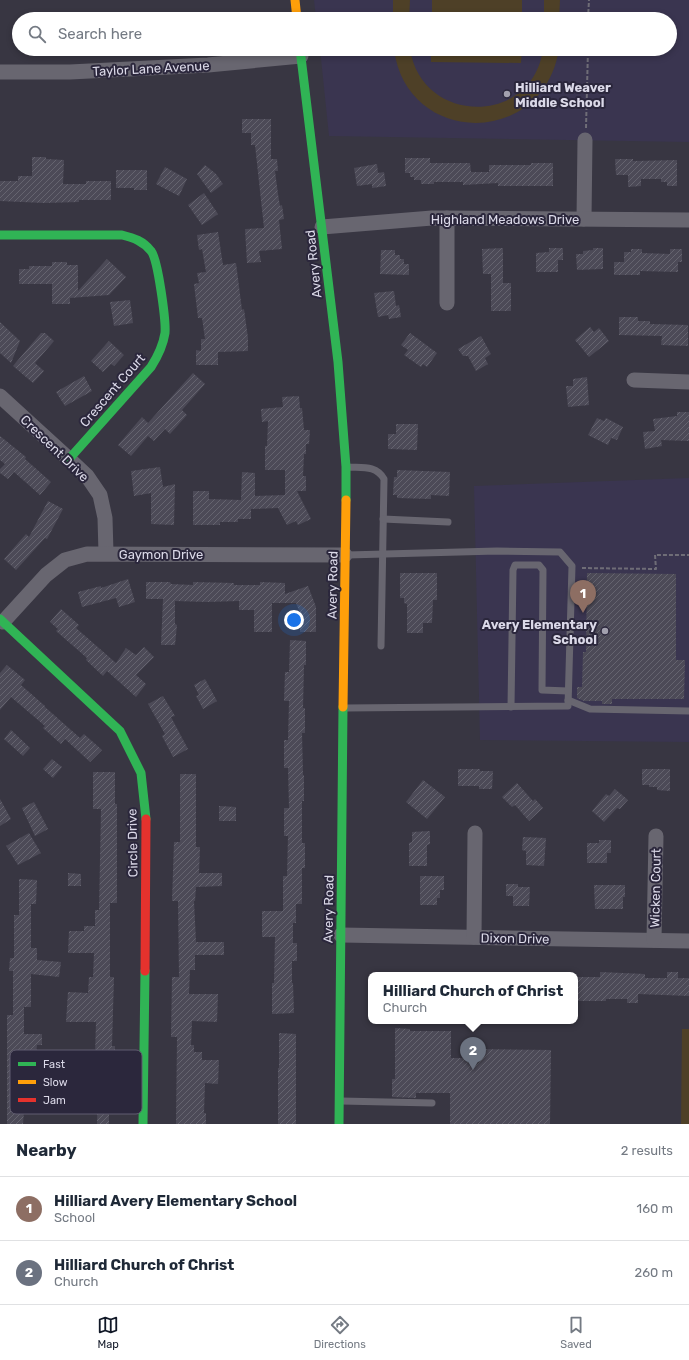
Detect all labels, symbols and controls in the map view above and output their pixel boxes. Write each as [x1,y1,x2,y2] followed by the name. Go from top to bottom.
[12,12,677,56] search box
[26,23,48,45] icon: search
[58,25,142,43] text: Search here
[92,58,210,79] street label: Taylor Lane Avenue
[515,80,611,110] place label: Hilliard Weaver Middle School
[502,89,512,99] marker: Hilliard Weaver Middle School
[431,212,579,228] street label: Highland Meadows Drive
[302,229,325,299] street label: Avery Road
[77,351,148,430] street label: Crescent Court
[17,412,92,485] street label: Crescent Drive
[119,547,203,562] street label: Gaymon Drive
[324,551,341,619] street label: Avery Road
[570,580,596,613] pin: 1
[284,610,304,630] your location
[482,617,597,647] place label: Avery Elementary School
[600,626,610,636] marker: Avery Elementary School
[124,809,141,877] street label: Circle Drive
[647,848,664,928] street label: Wicken Court
[320,875,337,943] street label: Avery Road
[480,930,549,947] street label: Dixon Drive
[368,972,578,1024] popup
[383,982,563,1000] text: Hilliard Church of Christ
[383,1000,427,1015] text: Church
[460,1037,486,1070] pin: 2
[10,1050,142,1114] legend
[43,1058,66,1071] text: Fast
[43,1076,68,1089] text: Slow
[43,1094,66,1107] text: Jam
[16,1140,77,1160] text: Nearby
[621,1143,673,1158] text: 2 results
[54,1192,297,1210] text: Hilliard Avery Elementary School
[26,1201,32,1216] text: 1
[637,1201,673,1216] text: 160 m
[54,1210,95,1225] text: School
[54,1256,234,1274] text: Hilliard Church of Christ
[25,1265,33,1280] text: 2
[635,1265,673,1280] text: 260 m
[54,1274,98,1289] text: Church
[97,1314,119,1351] tab: Map
[314,1314,366,1351] tab: Directions
[560,1314,592,1351] tab: Saved

